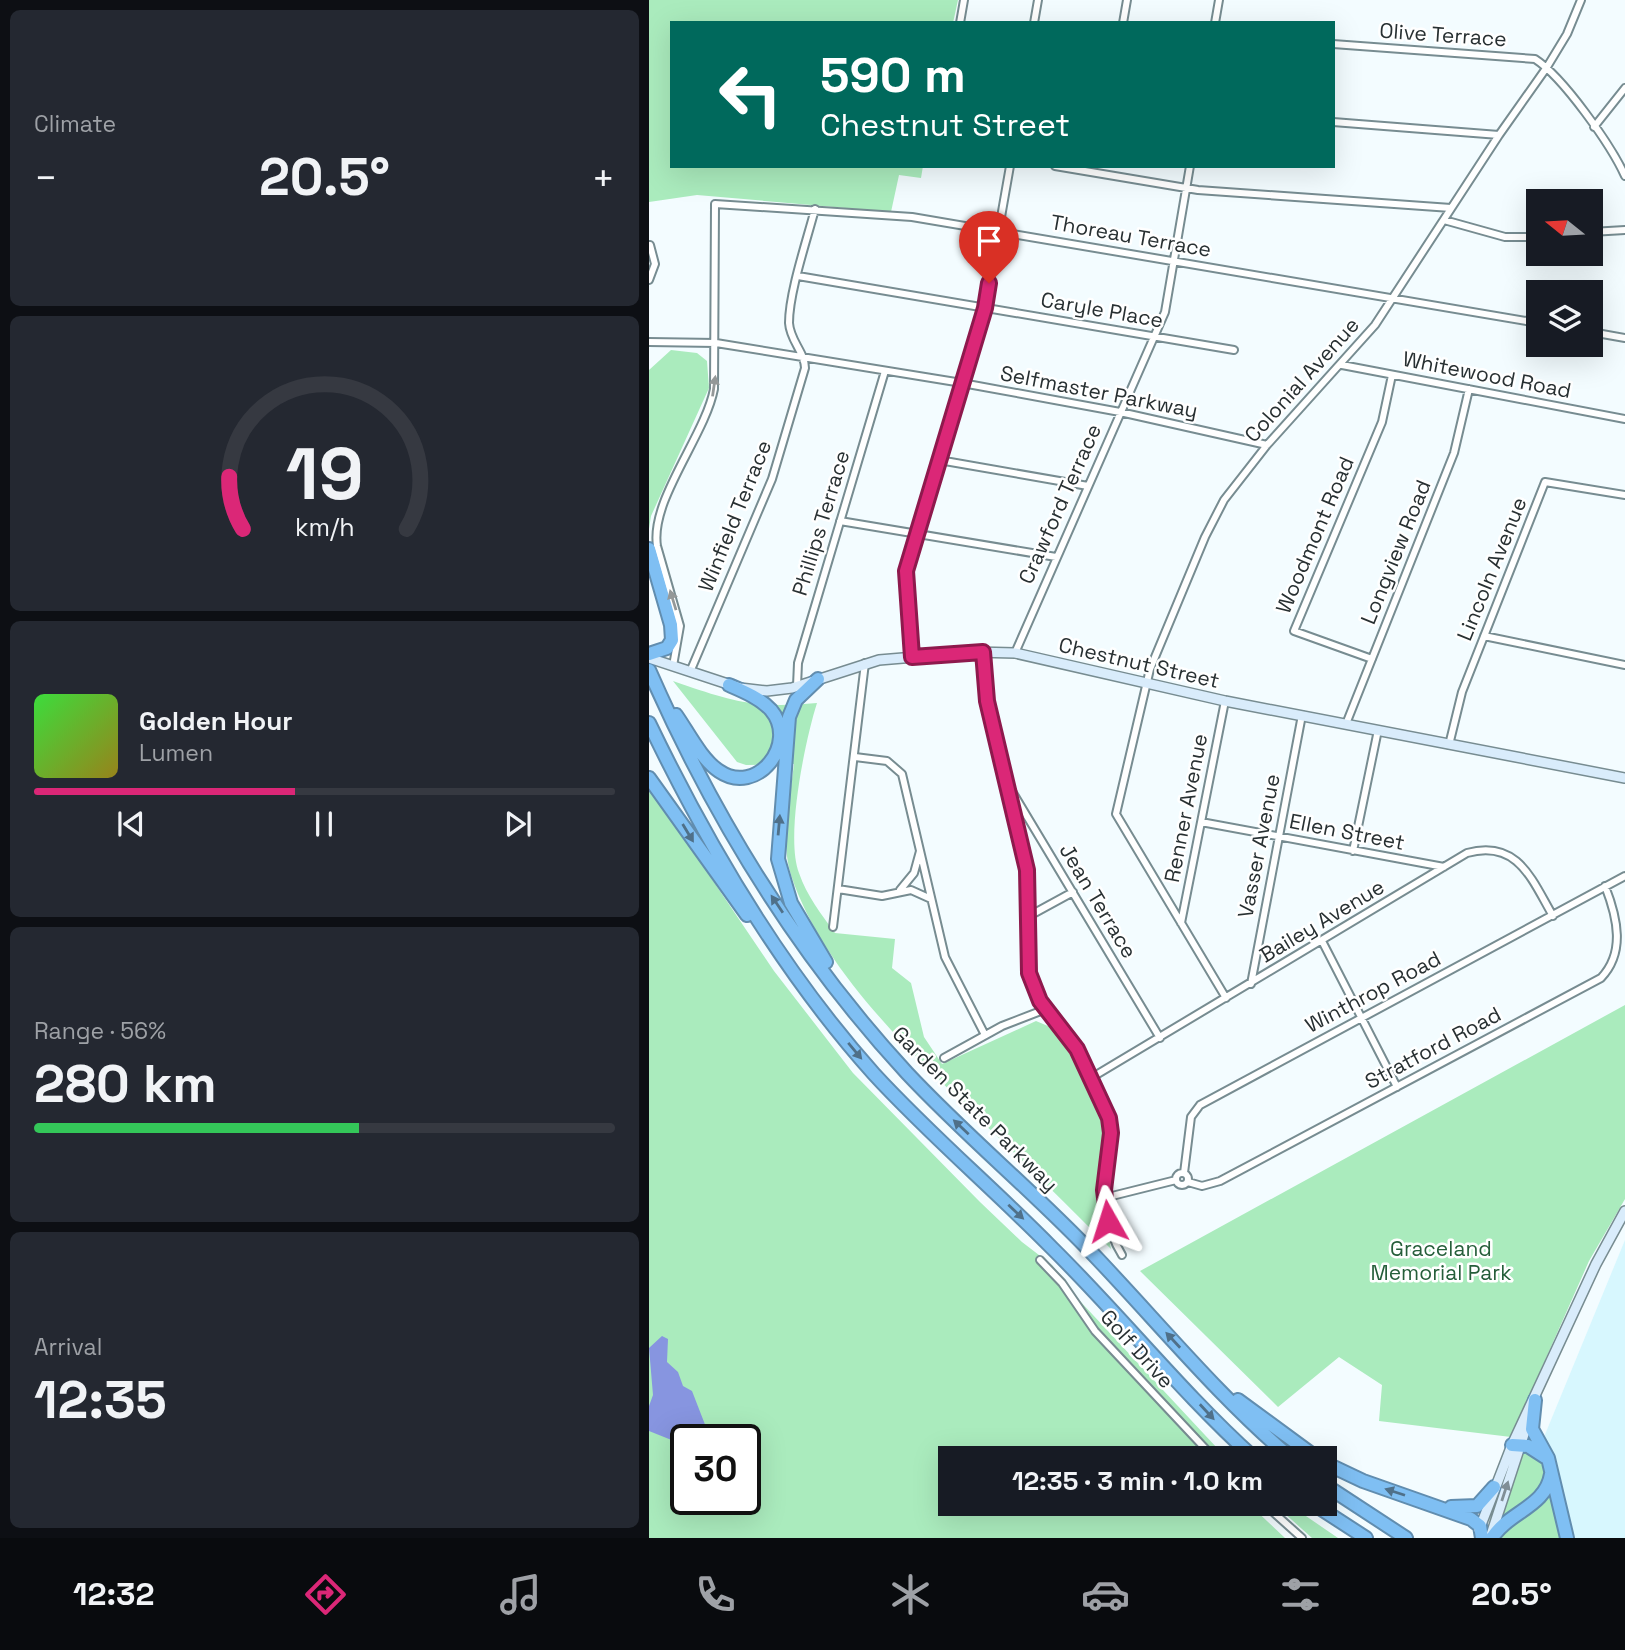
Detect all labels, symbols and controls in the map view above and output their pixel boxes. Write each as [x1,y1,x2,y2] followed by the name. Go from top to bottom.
[1379,17,1508,52] street label: Olive Terrace
[820,44,966,106] text: 590 m
[705,49,796,140] icon: left
[820,105,1070,145] text: Chestnut Street
[34,109,116,139] text: Climate
[259,144,390,210] text: 20.5°
[34,154,58,202] text: −
[591,154,615,202] text: +
[1526,189,1603,266] north arrow
[1526,189,1603,357] map controls
[1049,208,1214,263] street label: Thoreau Terrace
[959,211,1019,283] pin
[970,222,1008,260] icon: arrive
[1526,280,1603,357] button: layers
[1039,285,1165,334] street label: Caryle Place
[1238,312,1365,448] street label: Colonial Avenue
[1401,345,1574,404] street label: Whitewood Road
[998,359,1200,424] street label: Selfmaster Parkway
[708,375,719,397] one-way arrow
[1012,420,1107,588] street label: Crawford Terrace
[286,428,363,521] text: 19
[692,436,777,595] street label: Winfield Terrace
[786,447,855,599] street label: Phillips Terrace
[1269,452,1360,617] street label: Woodmont Road
[1354,476,1437,628] street label: Longview Road
[1450,493,1533,644] street label: Lincoln Avenue
[295,511,354,543] text: km/h
[667,589,678,610] one-way arrow
[1056,631,1222,694] street label: Chestnut Street
[139,704,293,738] text: Golden Hour
[1158,731,1213,885] street label: Renner Avenue
[139,738,213,768] text: Lumen
[1231,772,1286,920] street label: Vasser Avenue
[112,805,150,843] icon: previous
[305,805,343,843] icon: pause
[499,805,537,843] icon: next
[1287,807,1407,856] street label: Ellen Street
[773,814,784,836] one-way arrow
[682,824,695,843] one-way arrow
[1054,838,1143,963] street label: Jean Terrace
[1254,873,1389,968] street label: Bailey Avenue
[770,895,784,913] one-way arrow
[1300,945,1445,1039] street label: Winthrop Road
[1360,1000,1505,1095] street label: Stratford Road
[34,1016,166,1046] text: Range · 56%
[887,1020,1064,1197] street label: Garden State Parkway
[847,1043,862,1060] one-way arrow
[34,1051,217,1117] text: 280 km
[953,1119,970,1135] one-way arrow
[1071,1184,1145,1258] position arrow
[1007,1204,1024,1220] one-way arrow
[1371,1235,1512,1286] park label: Graceland Memorial Park
[1095,1304,1180,1394] street label: Golf Drive
[1165,1331,1181,1349] one-way arrow
[34,1332,102,1362] text: Arrival
[34,1367,167,1433] text: 12:35
[1199,1403,1215,1421] one-way arrow
[670,1424,761,1515] speed limit sign: 30
[1012,1464,1263,1498] text: 12:35 · 3 min · 1.0 km
[1500,1480,1511,1501] one-way arrow
[1384,1486,1405,1497] one-way arrow
[301,1570,350,1619] icon: directions
[496,1570,545,1619] icon: music
[691,1570,740,1619] icon: phone
[886,1570,935,1619] icon: climate
[1081,1570,1130,1619] icon: car
[1276,1570,1325,1619] icon: filters
[73,1574,155,1614] text: 12:32
[1471,1574,1552,1614] text: 20.5°

